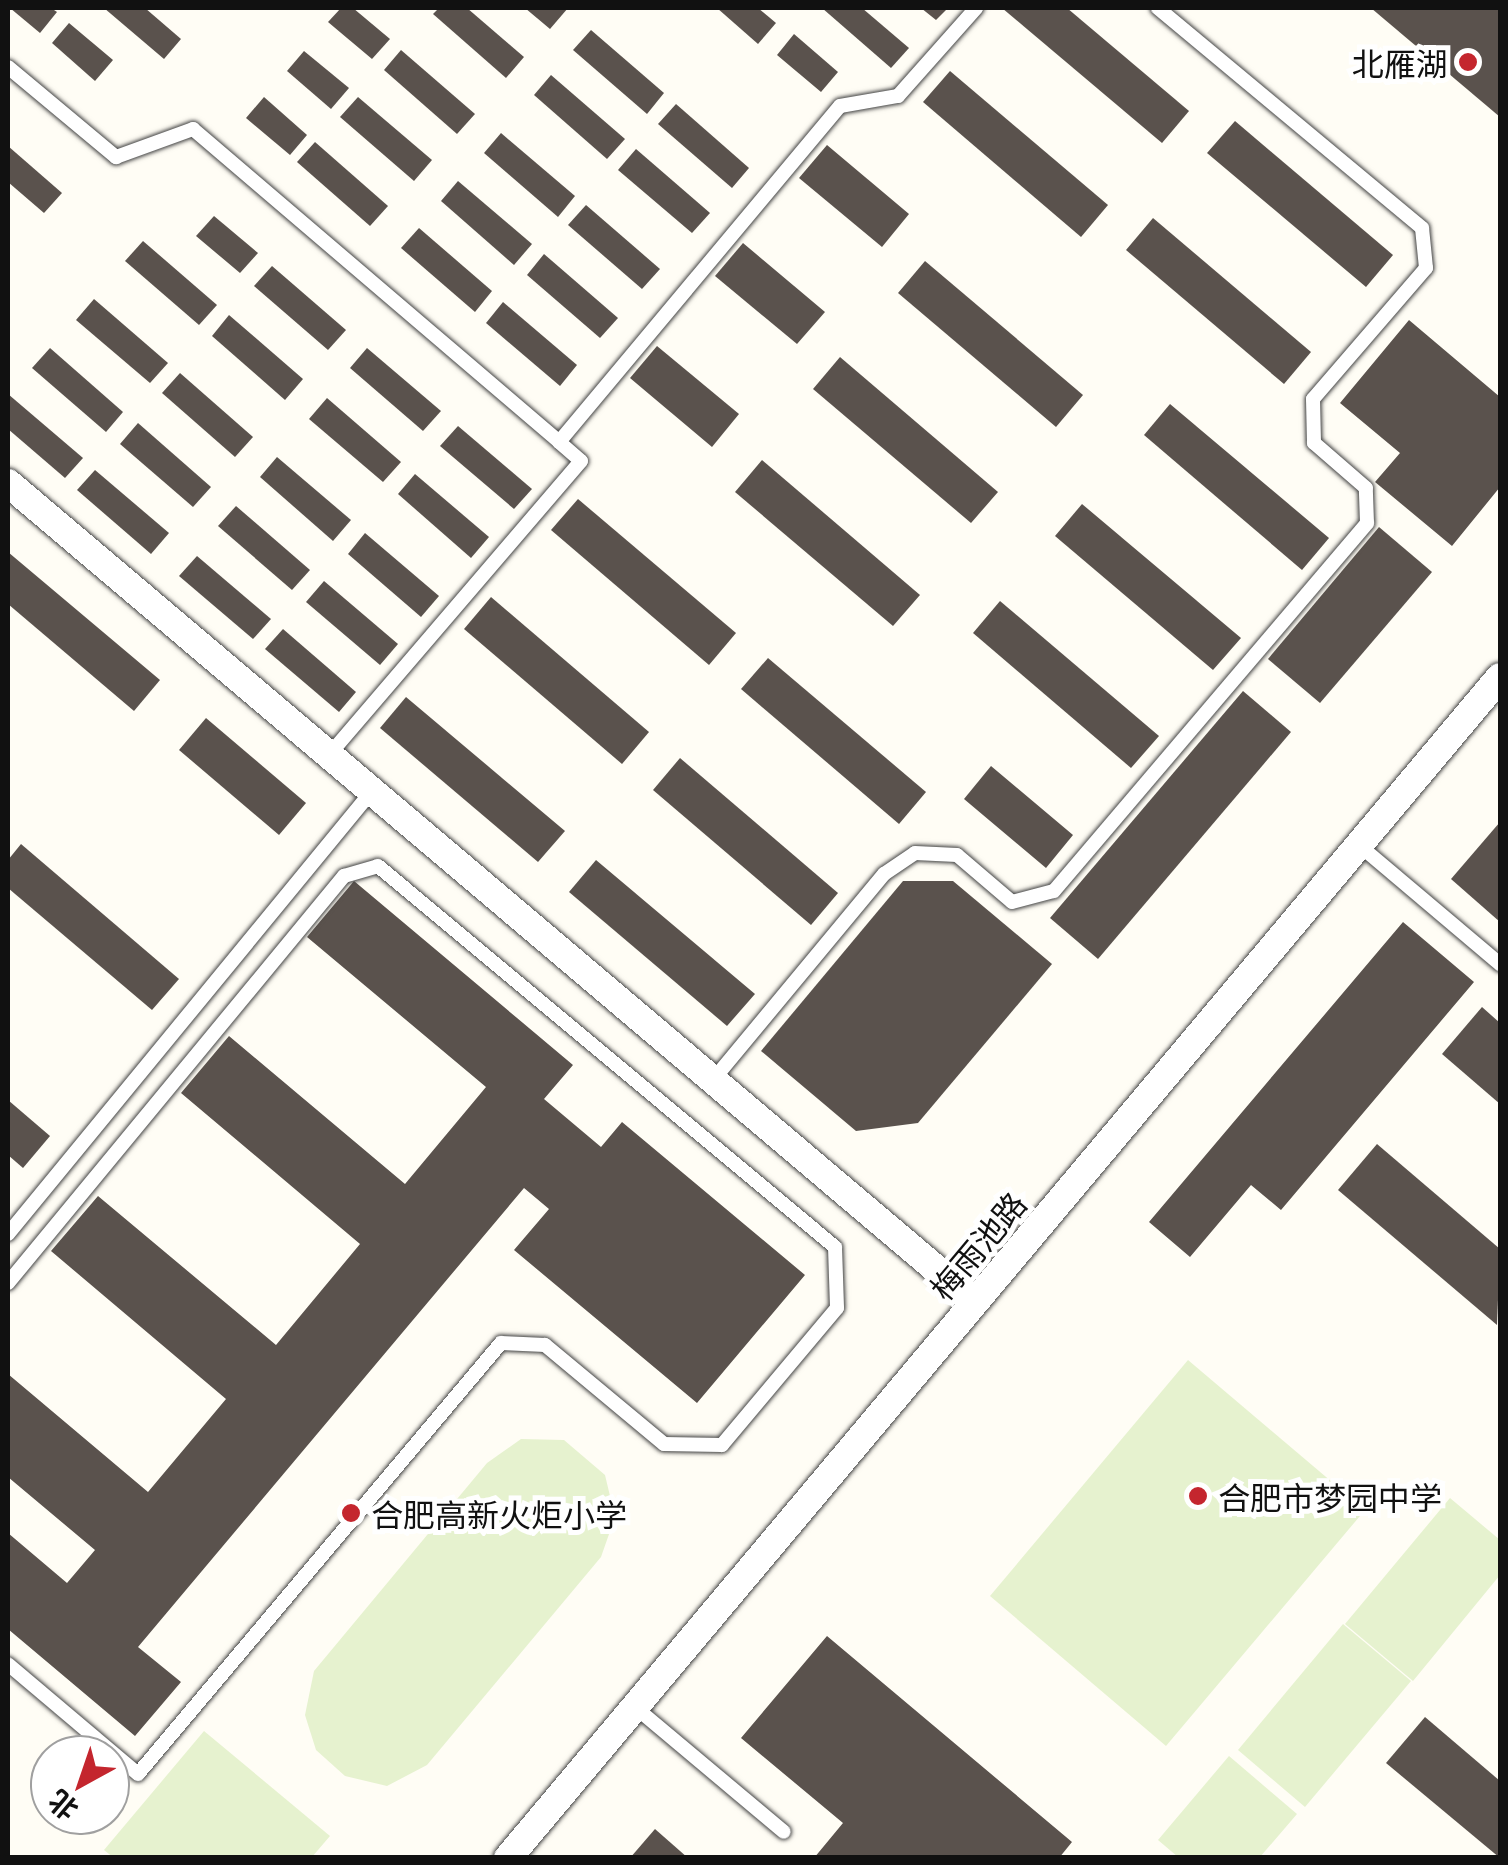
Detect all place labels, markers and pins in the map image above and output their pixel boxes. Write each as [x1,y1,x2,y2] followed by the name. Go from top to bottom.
[1352,43,1448,81] place label: 北雁湖
[1457,51,1479,73] marker: 北雁湖
[1218,1477,1442,1515] place label: 合肥市梦园中学
[1187,1485,1209,1507] marker: 合肥市梦园中学
[371,1494,627,1532] place label: 合肥高新火炬小学
[340,1502,362,1524] marker: 合肥高新火炬小学

